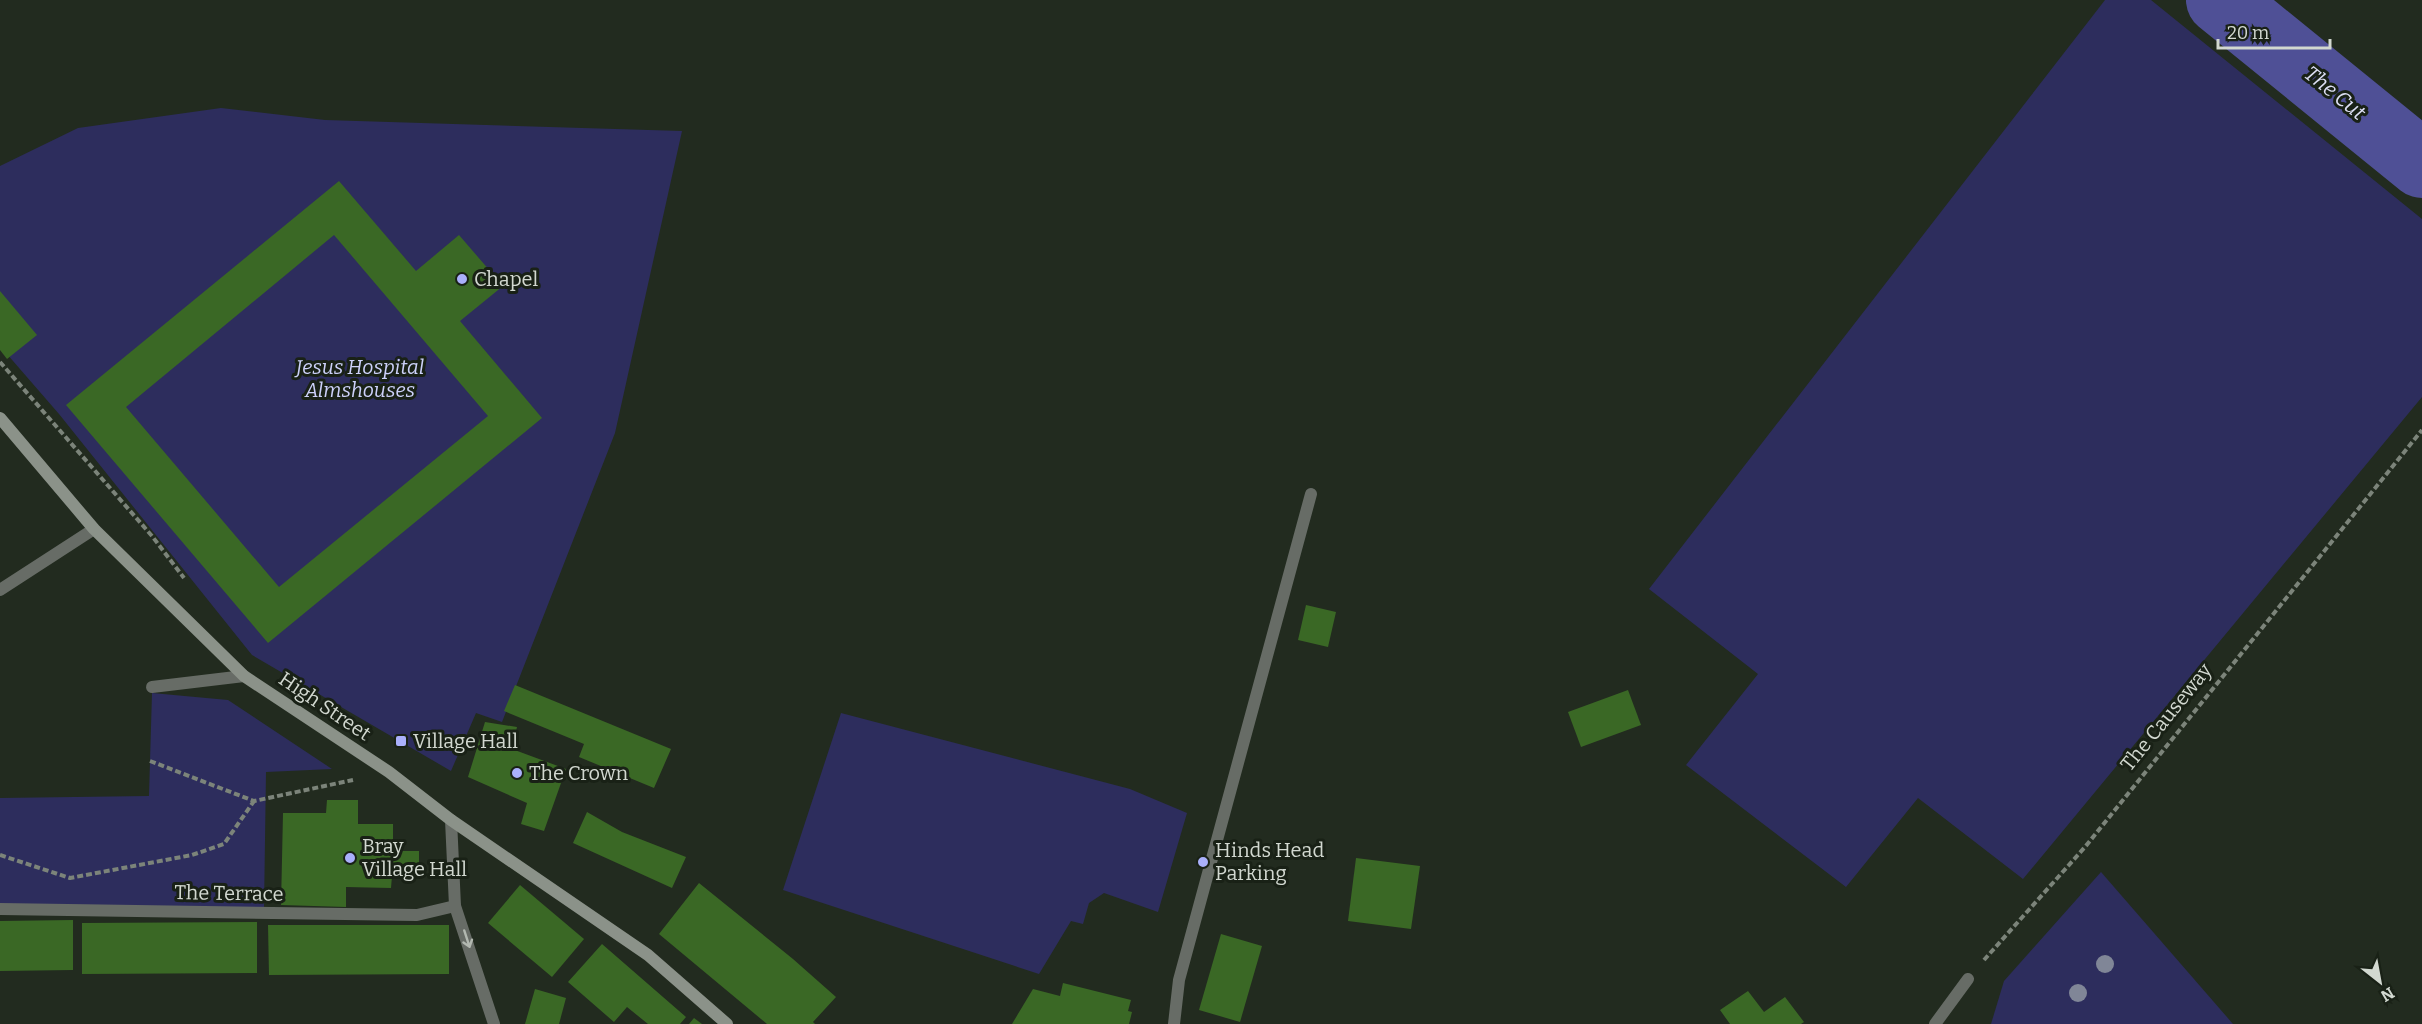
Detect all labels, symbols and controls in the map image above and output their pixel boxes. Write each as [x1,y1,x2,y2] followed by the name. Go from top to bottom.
[2218,12,2330,50] scale bar
[2227,22,2269,44] text: 20 m
[2299,60,2371,126] water label: The Cut
[474,267,539,291] place label: Chapel
[455,272,469,286] marker: Chapel
[294,355,424,402] park label: Jesus Hospital Almshouses
[2115,658,2217,776] street label: The Causeway
[274,666,376,746] street label: High Street
[413,729,518,753] place label: Village Hall
[394,734,408,748] marker: Village Hall
[529,761,629,785] place label: The Crown
[510,766,524,780] marker: The Crown
[362,834,467,881] place label: Bray Village Hall
[1215,838,1324,885] place label: Hinds Head Parking
[343,851,357,865] marker: Bray Village Hall
[1196,855,1210,869] marker: Hinds Head Parking
[174,880,284,906] street label: The Terrace
[462,929,473,948] one-way arrow
[2350,952,2410,1012] north arrow
[2377,983,2398,1006] text: N

